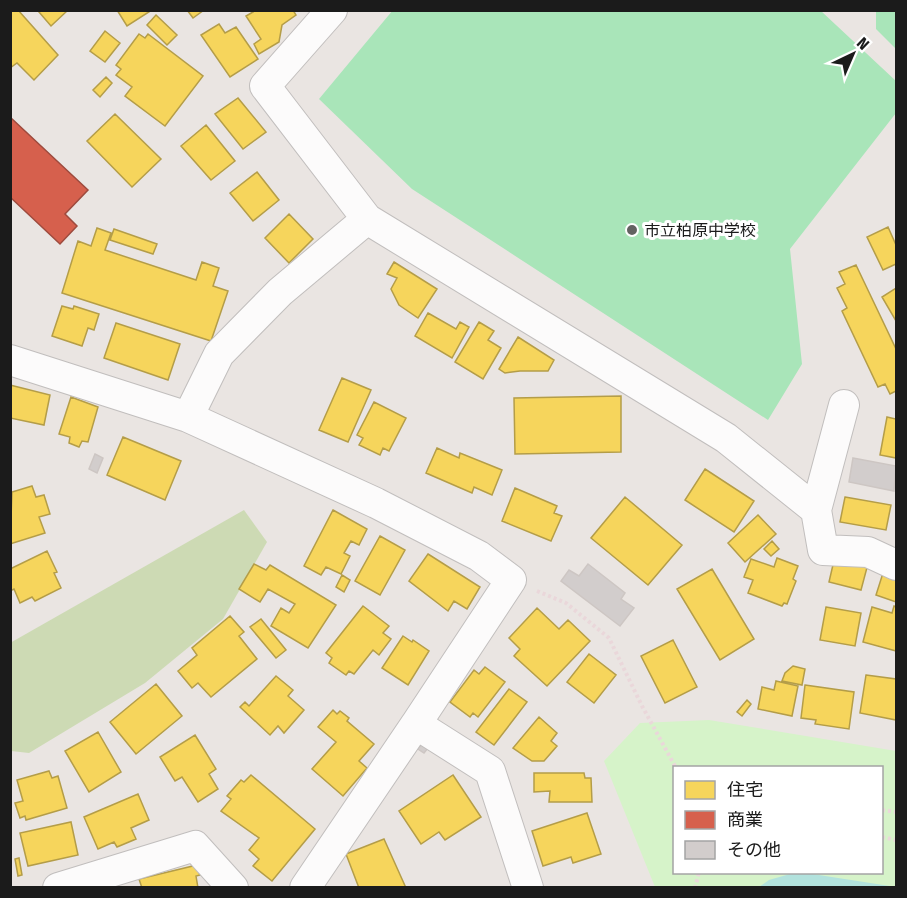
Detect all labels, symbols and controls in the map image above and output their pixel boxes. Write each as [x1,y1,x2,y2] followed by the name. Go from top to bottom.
[823,24,883,84] north arrow
[853,33,873,54] text: N
[644,221,756,240] place label: 市立柏原中学校
[625,223,639,237] marker: 市立柏原中学校
[673,766,883,874] legend
[727,779,763,801] text: 住宅
[727,809,763,831] text: 商業
[727,839,781,861] text: その他

